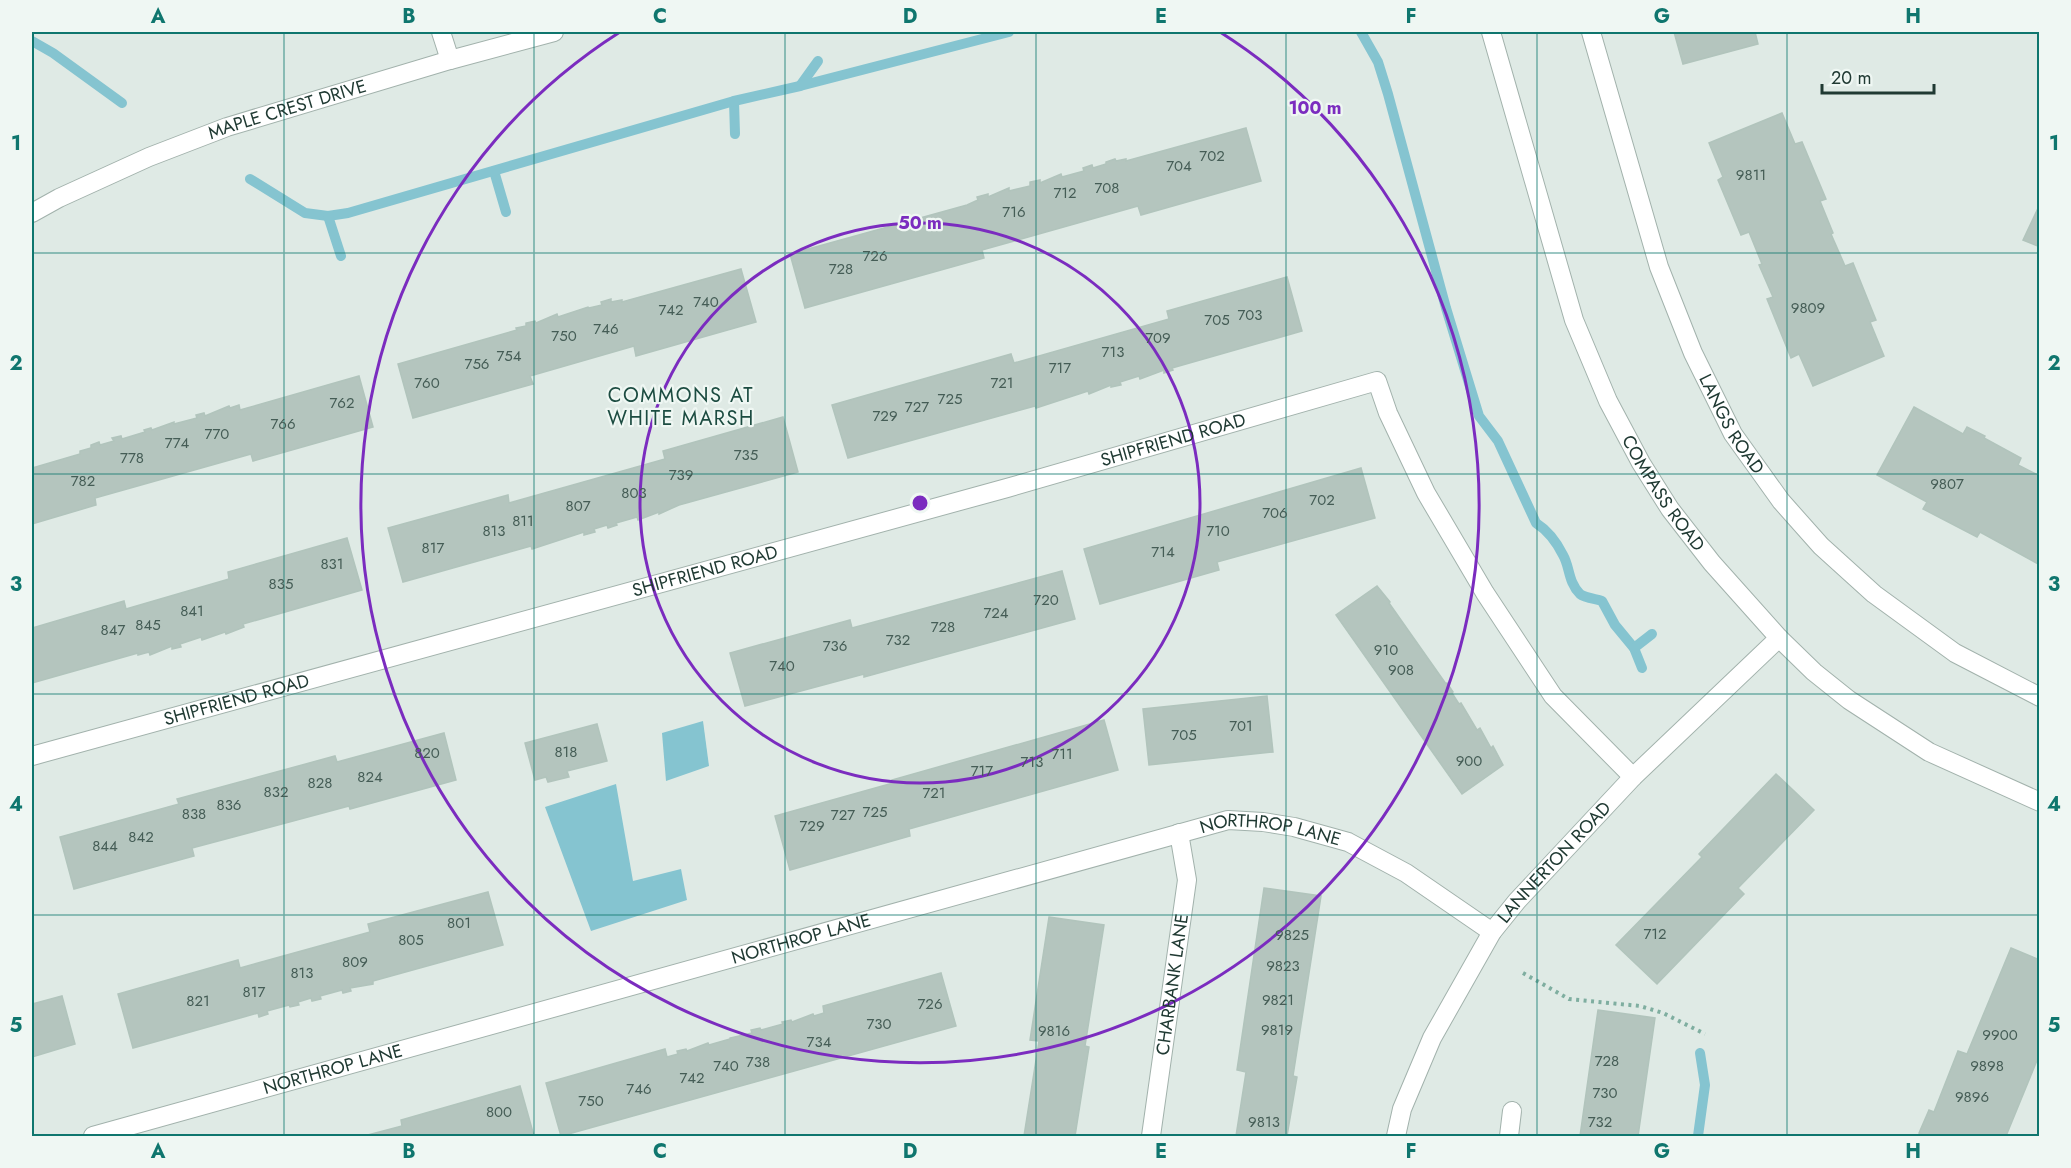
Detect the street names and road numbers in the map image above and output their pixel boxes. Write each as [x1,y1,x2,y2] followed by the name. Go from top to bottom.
[204,73,369,146] street label: MAPLE CREST DRIVE
[1692,370,1771,479] street label: LANGS ROAD
[1097,407,1249,473] street label: SHIPFRIEND ROAD
[1615,430,1711,557] street label: COMPASS ROAD
[629,539,781,603] street label: SHIPFRIEND ROAD
[161,667,312,732] street label: SHIPFRIEND ROAD
[1491,795,1617,929] street label: LANNERTON ROAD
[1197,807,1344,852] street label: NORTHROP LANE
[728,907,874,971] street label: NORTHROP LANE
[1149,912,1195,1057] street label: CHARBANK LANE
[260,1037,405,1101] street label: NORTHROP LANE

